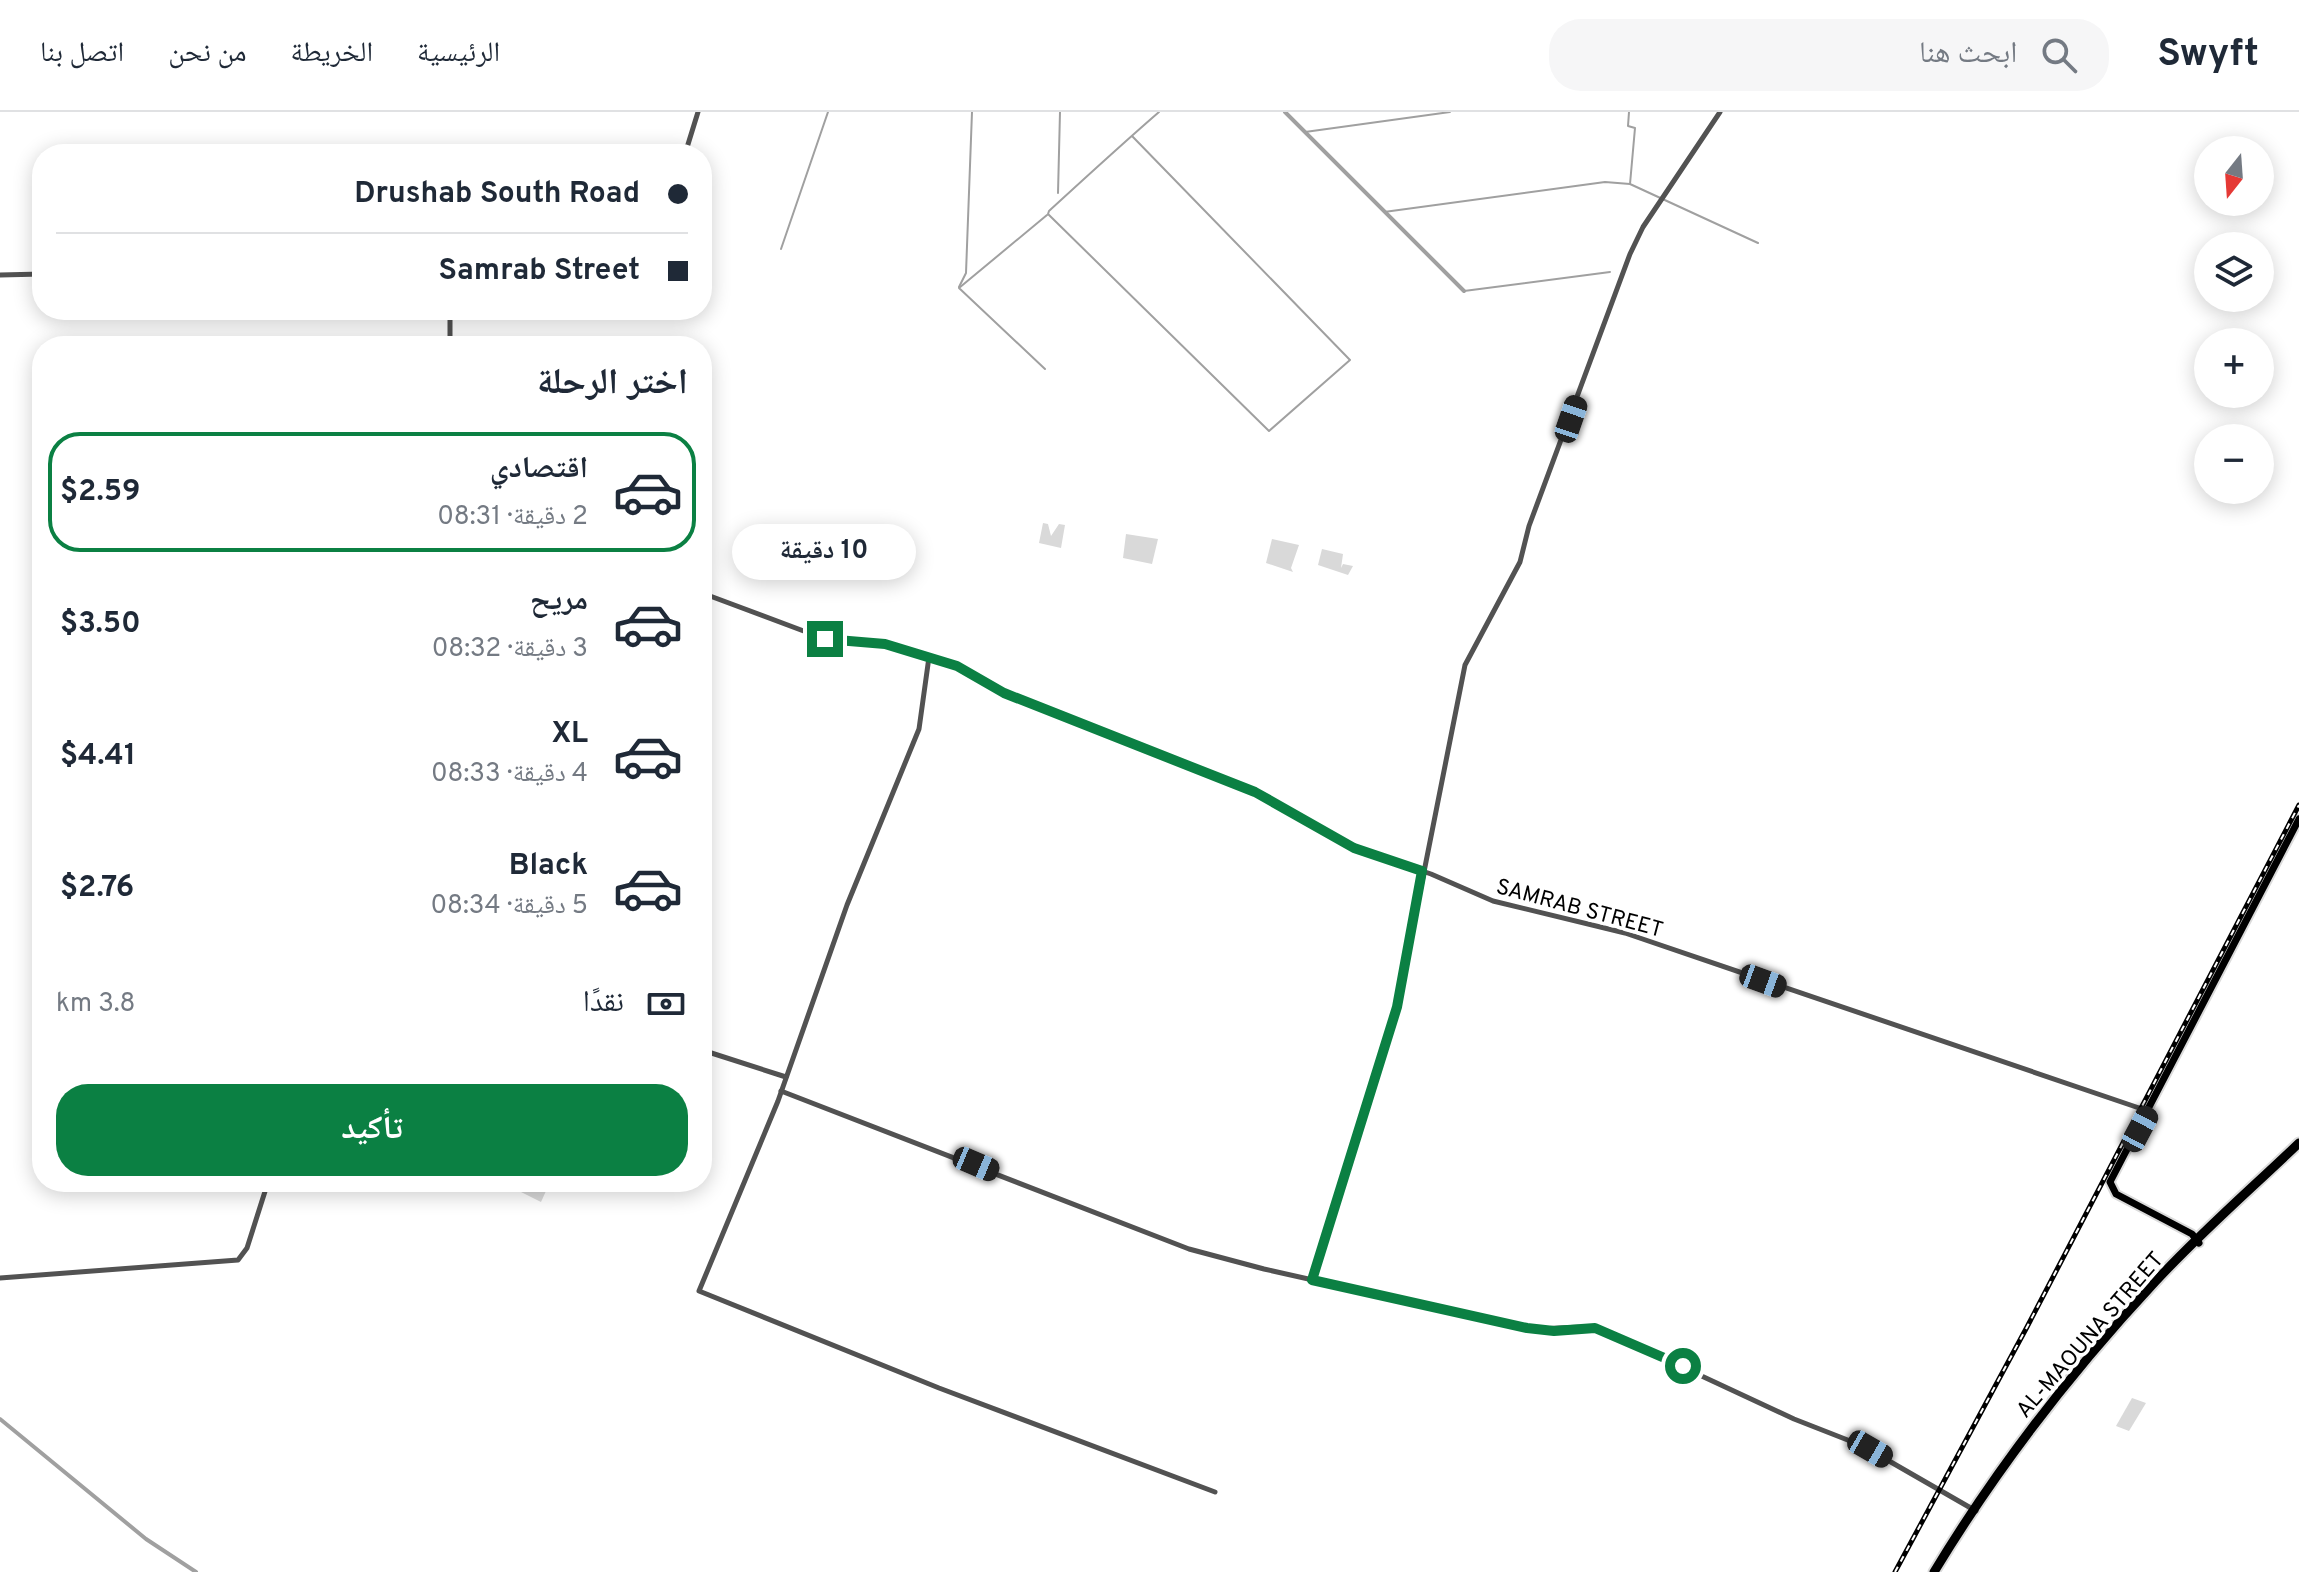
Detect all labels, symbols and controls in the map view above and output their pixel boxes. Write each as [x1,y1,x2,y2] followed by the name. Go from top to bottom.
[1549,19,2109,91] search box
[2157,31,2259,80] text: Swyft
[2037,33,2081,77] icon: search
[40,36,124,72] text: اتصل بنا
[168,36,247,72] text: من نحن
[291,36,373,72] text: الخريطة
[417,36,500,72] text: الرئيسية
[1919,36,2017,73] text: ابحث هنا
[2194,136,2274,216] north arrow
[2194,136,2274,504] map controls
[354,176,640,213] text: Drushab South Road
[2194,232,2274,312] button: layers
[439,253,640,290] text: Samrab Street
[2194,328,2274,408] button: +
[537,361,688,407] text: اختر الرحلة
[1552,392,1590,446] car
[2194,424,2274,504] button: −
[490,451,588,488] text: اقتصادي
[612,456,684,528] icon: car
[60,474,141,511] text: $2.59
[437,501,588,534] text: 2 دقيقة · 08:31
[733,523,917,579] callout: 10 دقيقة
[780,535,868,568] text: 10 دقيقة
[530,583,588,620] text: مريح
[612,588,684,660] icon: car
[60,606,141,643] text: $3.50
[807,621,843,657] route end
[432,633,588,666] text: 3 دقيقة · 08:32
[551,716,588,753] text: XL
[612,720,684,792] icon: car
[60,738,136,775] text: $4.41
[431,758,588,791] text: 4 دقيقة · 08:33
[509,848,588,885] text: Black
[612,852,684,924] icon: car
[60,870,134,907] text: $2.76
[1493,874,1666,945] street label: SAMRAB STREET
[430,890,588,923] text: 5 دقيقة · 08:34
[1736,962,1790,1000] car
[644,982,688,1026] icon: cash
[583,985,624,1022] text: نقدًا
[56,988,135,1021] text: 3.8 km
[56,1084,688,1176] button: تأكيد
[2118,1102,2162,1156] car
[949,1144,1003,1184] car
[2011,1247,2170,1424] street label: AL-MAOUNA STREET
[1665,1348,1701,1384] route start
[1843,1427,1897,1471] car

